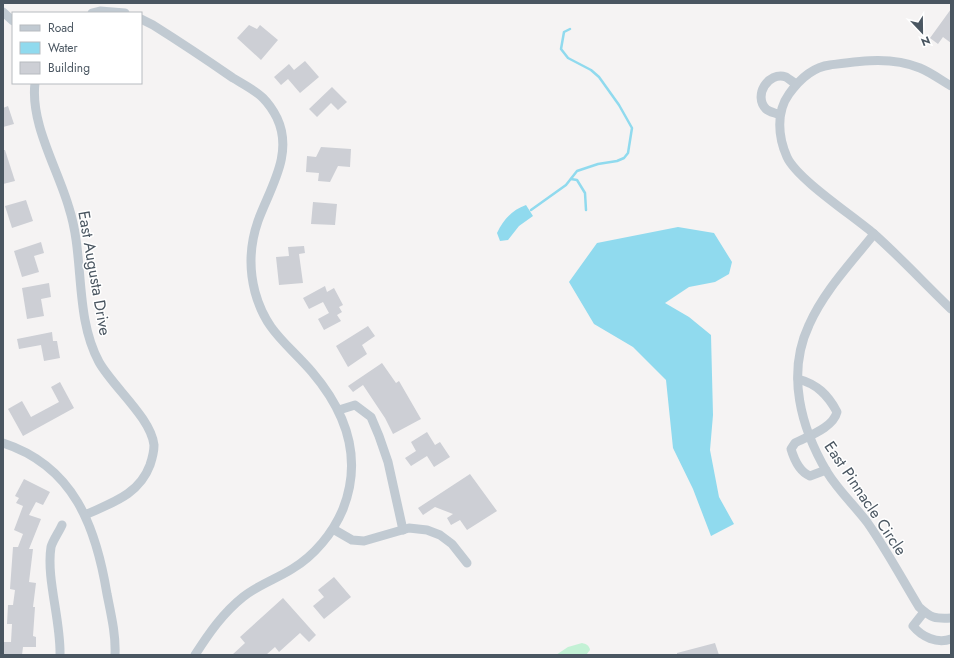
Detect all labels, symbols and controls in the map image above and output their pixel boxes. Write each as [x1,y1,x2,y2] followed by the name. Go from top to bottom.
[12,12,142,84] legend
[902,12,942,52] north arrow
[48,19,74,37] text: Road
[919,32,933,50] text: N
[48,39,79,57] text: Water
[48,59,90,77] text: Building
[72,209,117,337] street label: East Augusta Drive
[819,437,912,560] street label: East Pinnacle Circle

